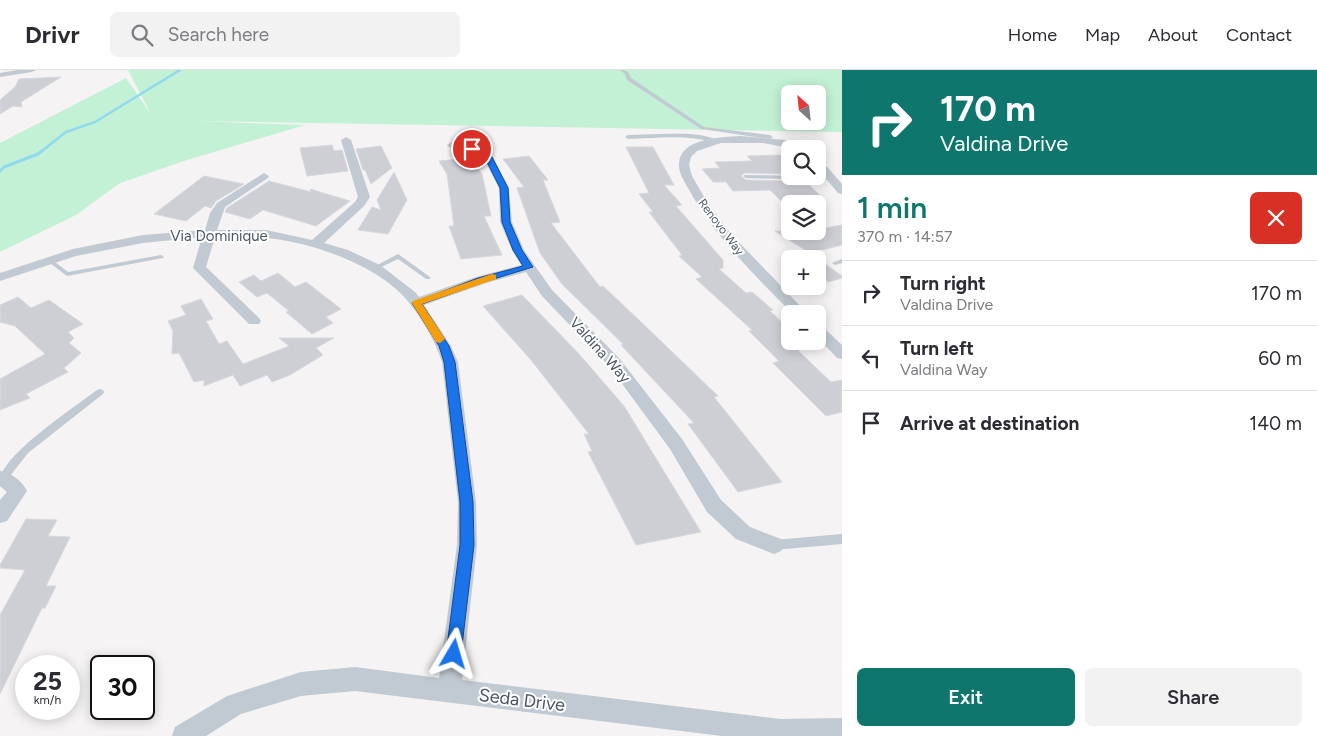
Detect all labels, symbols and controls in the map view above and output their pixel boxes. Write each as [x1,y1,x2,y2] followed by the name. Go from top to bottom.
[110,12,460,57] search box
[25,20,80,49] text: Drivr
[128,21,156,49] icon: search
[168,23,269,46] text: Search here
[1008,24,1057,46] text: Home
[1085,24,1120,46] text: Map
[1148,24,1198,46] text: About
[1226,24,1292,46] text: Contact
[781,85,826,130] north arrow
[781,85,826,350] map controls
[940,88,1036,130] text: 170 m
[857,90,922,155] icon: right
[451,128,493,170] pin
[940,130,1068,157] text: Valdina Drive
[458,135,486,163] icon: arrive
[781,140,826,185] button: search
[857,189,927,226] text: 1 min
[1250,192,1302,244] button: close
[781,195,826,240] button: layers
[695,196,747,258] street label: Renovo Way
[170,227,268,245] street label: Via Dominique
[857,227,952,246] text: 370 m · 14:57
[781,250,826,295] button: +
[900,272,986,295] text: Turn right
[857,279,885,307] icon: right
[1251,282,1302,305] text: 170 m
[900,295,993,314] text: Valdina Drive
[781,305,826,350] button: −
[566,314,634,387] street label: Valdina Way
[900,337,974,360] text: Turn left
[857,344,885,372] icon: left
[1258,347,1302,370] text: 60 m
[900,360,987,379] text: Valdina Way
[857,409,885,437] icon: arrive
[900,412,1079,435] text: Arrive at destination
[1249,412,1302,435] text: 140 m
[427,627,479,679] position arrow
[90,655,155,720] speed limit sign: 30
[33,666,62,696] text: 25
[857,668,1075,726] button: Exit
[1085,668,1302,726] button: Share
[478,684,567,716] street label: Seda Drive
[34,693,61,707] text: km/h

